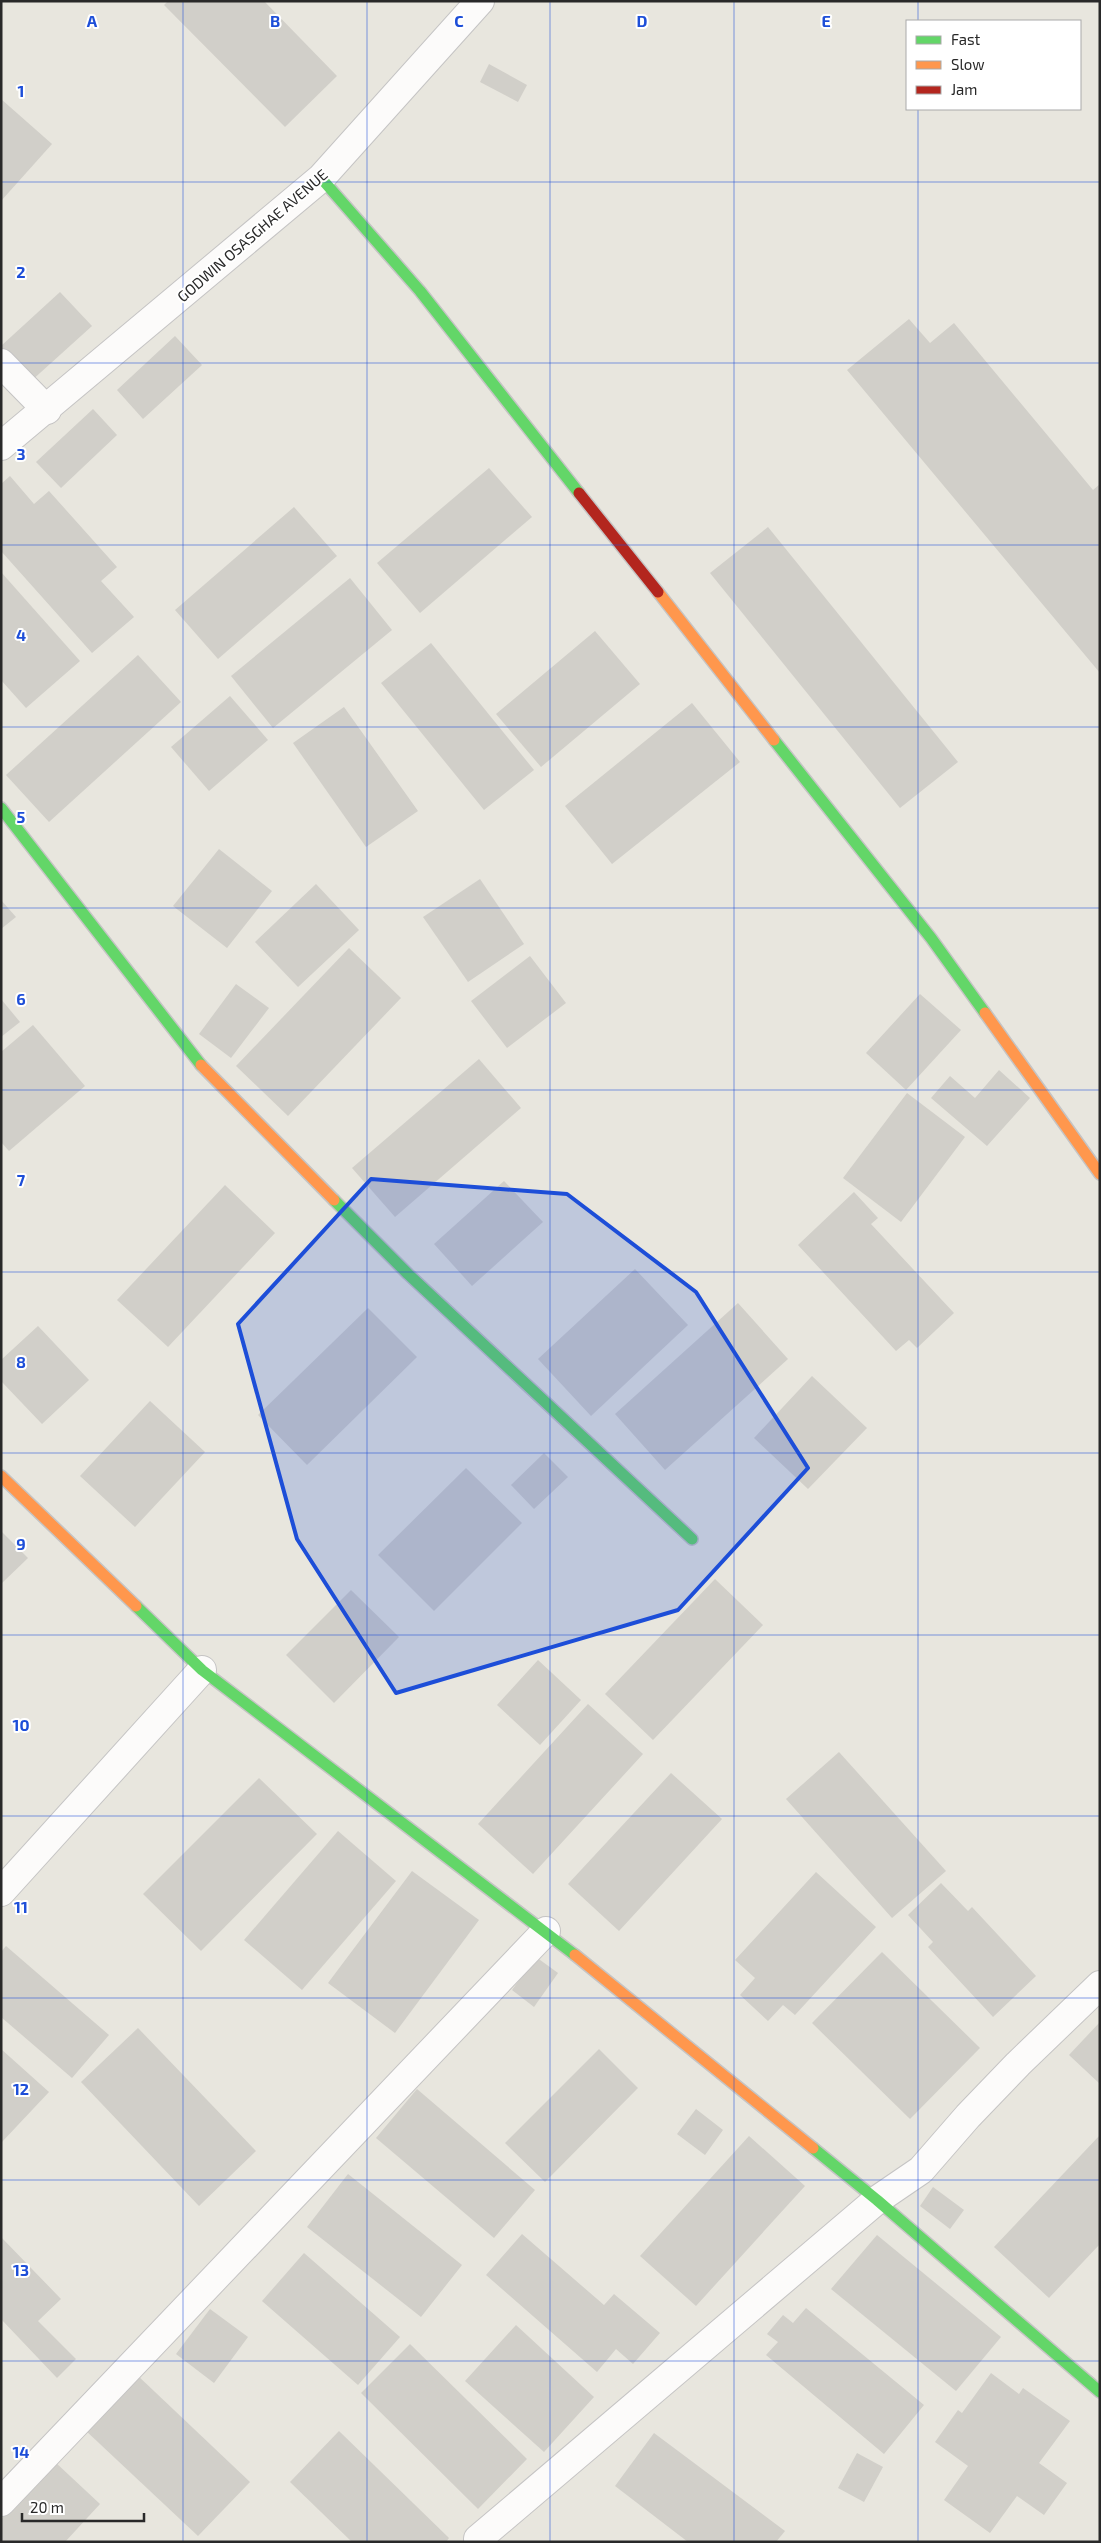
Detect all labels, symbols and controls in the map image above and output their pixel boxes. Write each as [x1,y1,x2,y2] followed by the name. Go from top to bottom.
[87,11,98,30] text: A
[270,11,280,30] text: B
[454,11,464,30] text: C
[637,11,648,30] text: D
[821,11,831,30] text: E
[906,20,1081,110] legend
[951,30,981,48] text: Fast
[951,55,985,73] text: Slow
[951,80,977,98] text: Jam
[18,81,24,100] text: 1
[173,165,331,305] street label: GODWIN OSASGHAE AVENUE
[16,262,26,281] text: 2
[16,444,26,463] text: 3
[16,625,26,644] text: 4
[17,807,26,826] text: 5
[16,989,26,1008] text: 6
[17,1170,26,1189] text: 7
[16,1352,26,1371] text: 8
[16,1534,26,1553] text: 9
[12,1715,30,1734] text: 10
[14,1897,28,1916] text: 11
[13,2079,29,2098] text: 12
[13,2260,29,2279] text: 13
[12,2442,30,2461] text: 14
[22,2490,145,2522] scale bar
[30,2498,64,2516] text: 20 m

